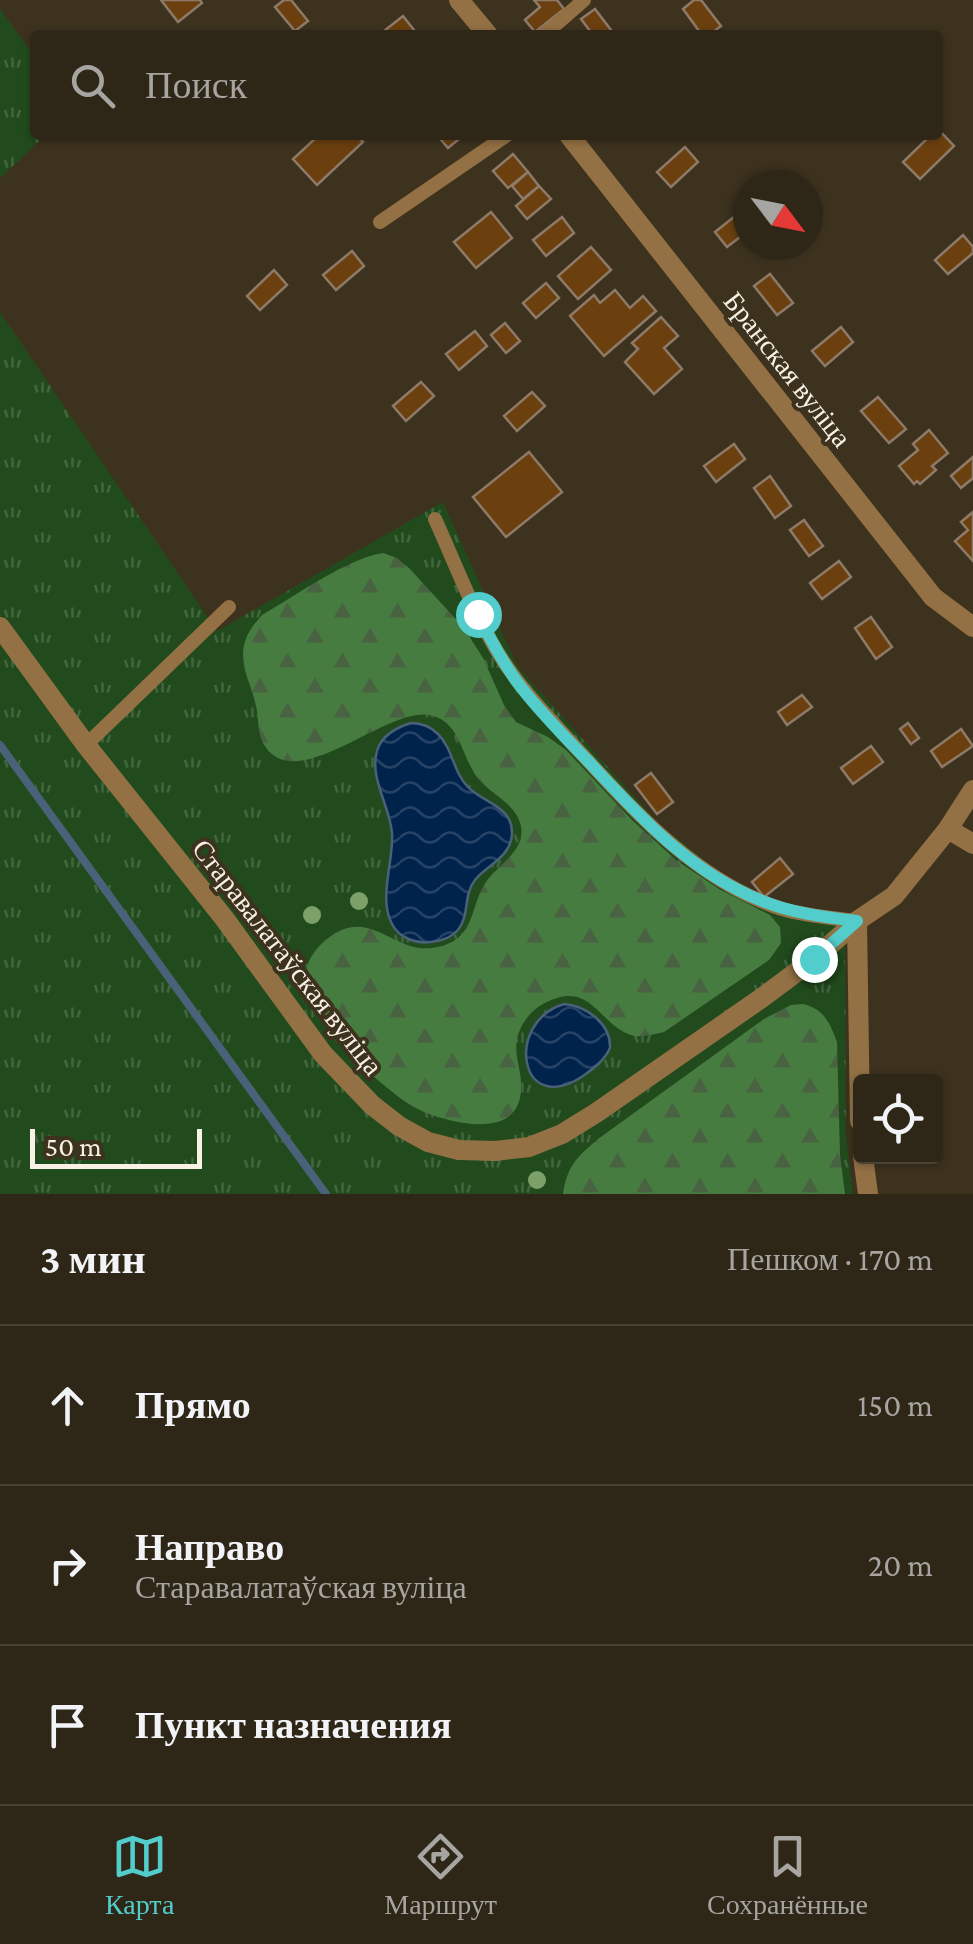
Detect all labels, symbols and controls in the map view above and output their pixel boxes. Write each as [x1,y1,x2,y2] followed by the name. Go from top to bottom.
[30,30,943,140] search box
[65,58,120,113] icon: search
[145,64,247,106] text: Поиск
[733,170,823,260] north arrow
[718,286,858,453] street label: Бранская вуліца
[456,592,502,638] route start
[186,833,390,1082] street label: Старавалатаўская вуліца
[792,937,838,983] route end
[853,1074,943,1164] map controls
[853,1074,943,1164] button: locate
[30,1124,202,1168] scale bar
[45,1131,102,1162] text: 50 m
[40,1235,146,1282] text: 3 мин
[727,1241,933,1277] text: Пешком · 170 m
[40,1378,95,1433] icon: ahead
[135,1384,251,1426] text: Прямо
[857,1387,933,1423] text: 150 m
[135,1526,284,1568] text: Направо
[40,1538,95,1593] icon: right
[868,1547,933,1583] text: 20 m
[135,1569,467,1605] text: Старавалатаўская вуліца
[40,1698,95,1753] icon: arrive
[135,1704,452,1746] text: Пункт назначения
[105,1829,174,1921] tab: Карта
[384,1829,497,1921] tab: Маршрут
[707,1829,868,1921] tab: Сохранённые

